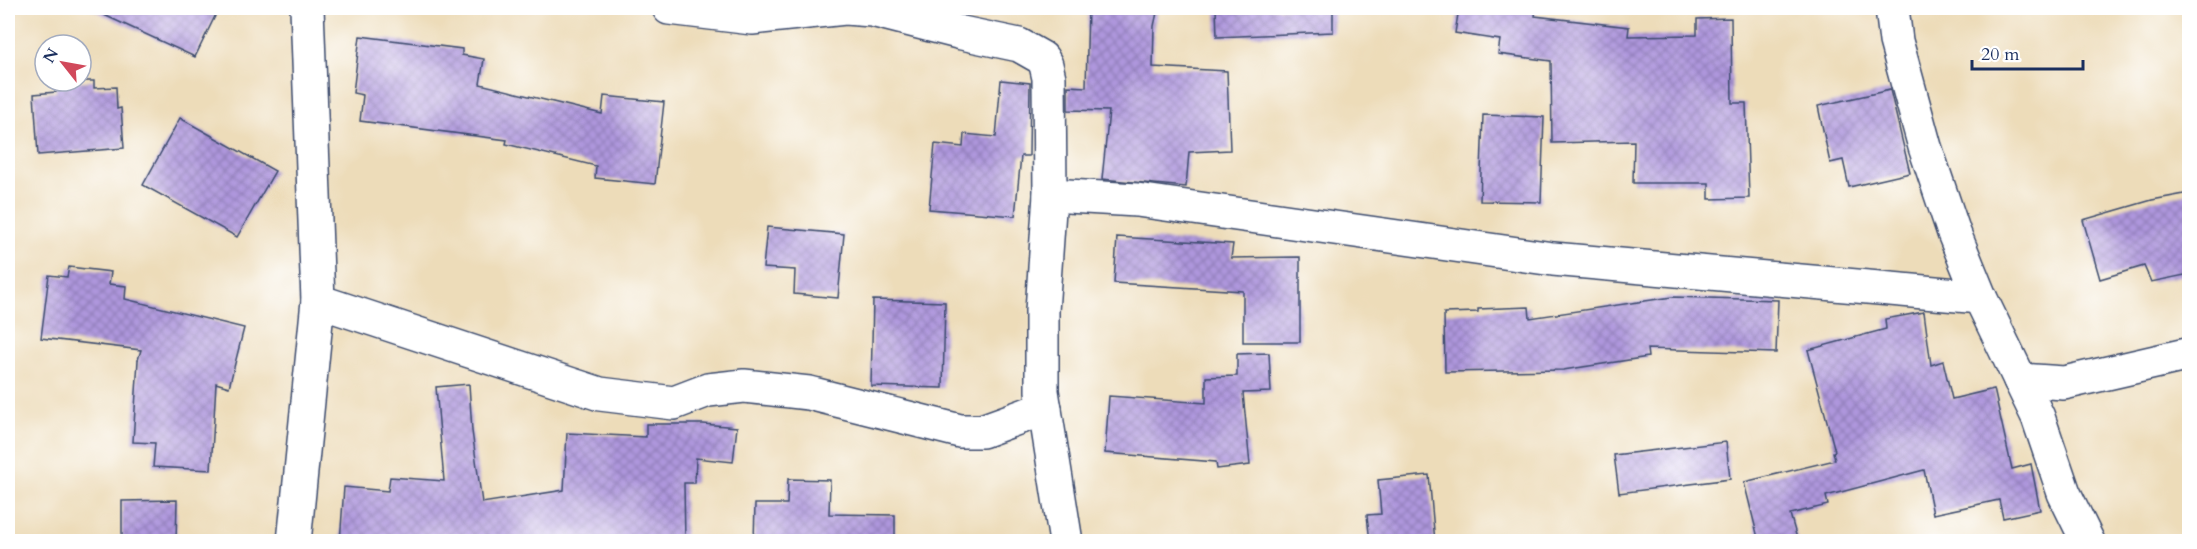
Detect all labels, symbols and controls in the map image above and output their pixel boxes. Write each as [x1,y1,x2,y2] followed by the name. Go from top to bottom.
[33,33,93,93] north arrow
[1972,33,2083,71] scale bar
[1981,42,2020,67] text: 20 m
[38,44,64,67] text: N

